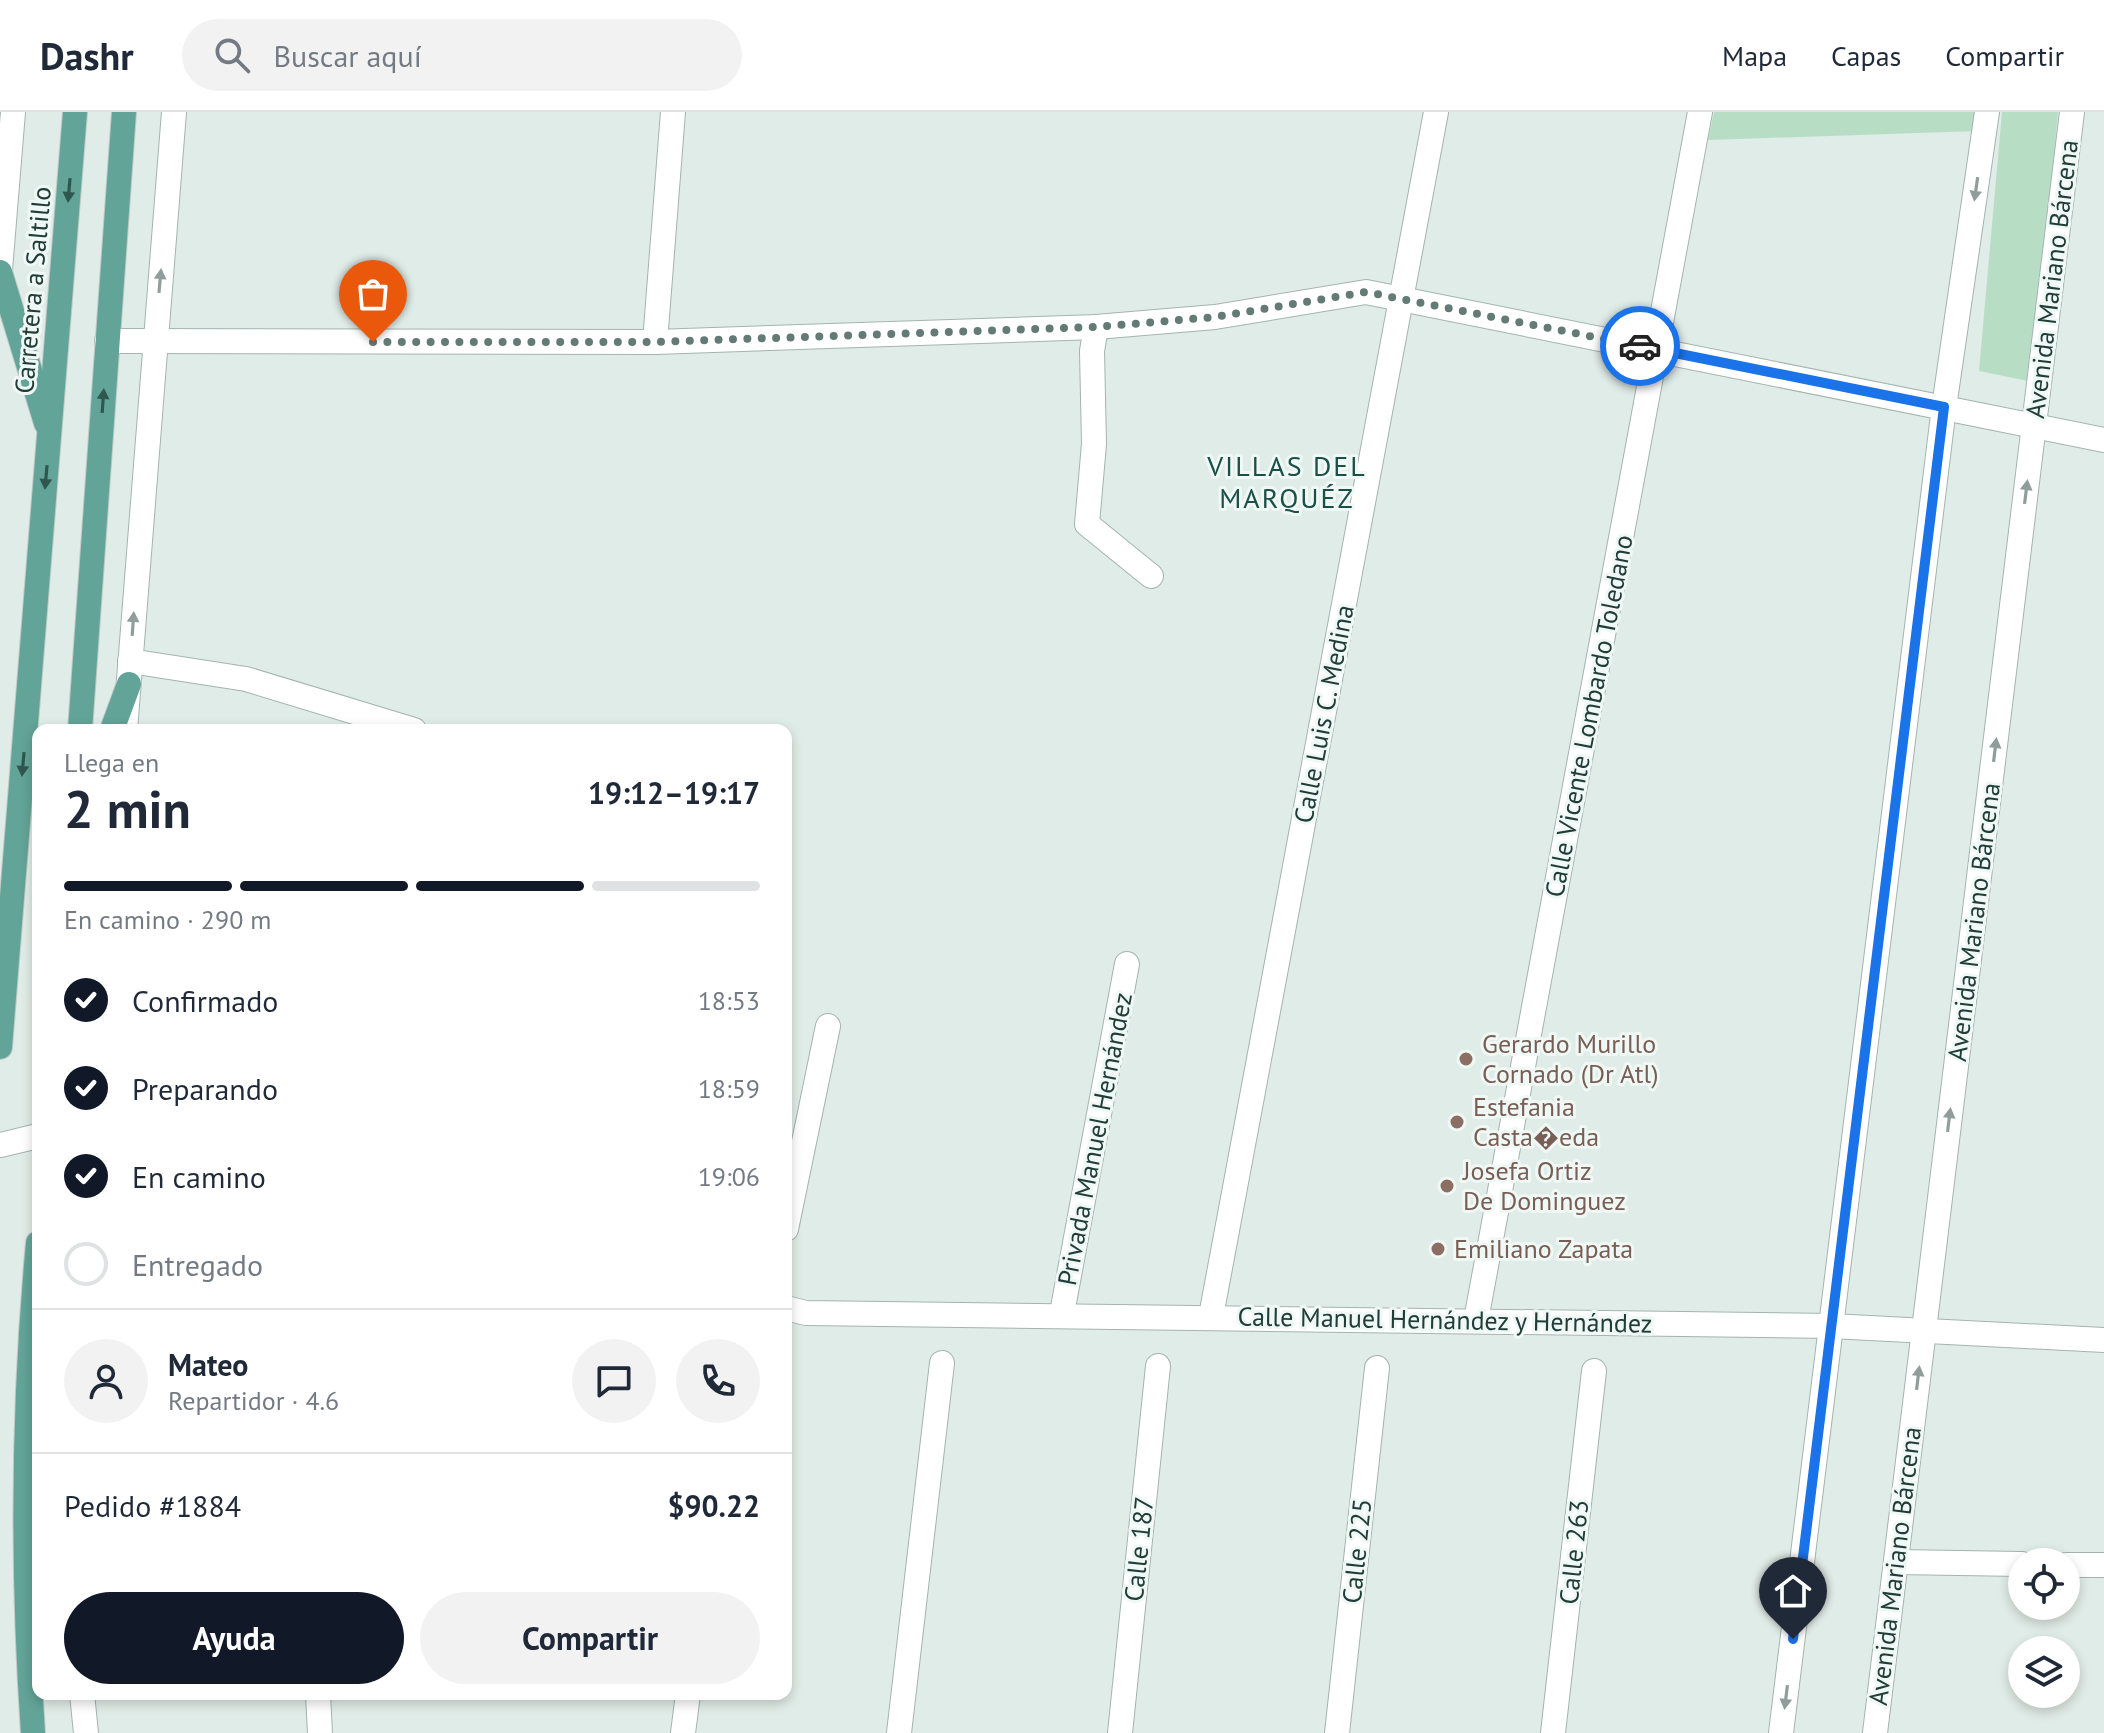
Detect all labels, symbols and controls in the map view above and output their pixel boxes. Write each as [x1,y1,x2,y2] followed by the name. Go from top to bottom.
[182,19,742,91] search box
[40,31,134,80] text: Dashr
[210,33,254,77] icon: search
[274,36,422,75] text: Buscar aquí
[1722,37,1787,74] text: Mapa
[1831,37,1901,74] text: Capas
[1945,37,2064,74] text: Compartir
[2018,138,2085,420] street label: Avenida Mariano Bárcena
[1969,177,1982,202] one-way arrow
[62,178,75,203] one-way arrow
[7,185,58,395] street label: Carretera a Saltillo
[339,260,407,342] pin
[154,268,167,293] one-way arrow
[351,272,395,316] icon: bag
[1600,306,1680,386] courier
[1618,324,1662,368] icon: car
[97,388,110,413] one-way arrow
[1206,447,1367,516] district label: VILLAS DEL MARQUÉZ
[39,465,52,490] one-way arrow
[2020,479,2033,504] one-way arrow
[1537,532,1640,900] street label: Calle Vicente Lombardo Toledano
[1286,602,1361,826] street label: Calle Luis C. Medina
[127,611,140,636] one-way arrow
[1988,737,2001,762] one-way arrow
[64,746,159,779] text: Llega en
[16,752,29,777] one-way arrow
[588,773,760,812] text: 19:12–19:17
[64,775,191,842] text: 2 min
[1940,781,2007,1063] street label: Avenida Mariano Bárcena
[64,903,271,936] text: En camino · 290 m
[64,978,108,1022] icon: check
[132,981,278,1020] text: Confirmado
[698,984,760,1017] text: 18:53
[1050,990,1139,1288] street label: Privada Manuel Hernández
[1482,1027,1658,1090] place label: Gerardo Murillo Cornado (Dr Atl)
[1457,1050,1475,1068] marker: Gerardo Murillo Cornado (Dr Atl)
[64,1066,108,1110] icon: check
[132,1069,278,1108] text: Preparando
[698,1072,760,1105] text: 18:59
[1473,1090,1599,1153] place label: Estefania Casta�eda
[1943,1107,1956,1132] one-way arrow
[1448,1113,1466,1131] marker: Estefania Casta�eda
[64,1154,108,1198] icon: check
[1462,1154,1626,1217] place label: Josefa Ortiz De Dominguez
[132,1157,266,1196] text: En camino
[698,1160,760,1193] text: 19:06
[1438,1177,1456,1195] marker: Josefa Ortiz De Dominguez
[1454,1232,1633,1265] place label: Emiliano Zapata
[1429,1240,1447,1258] marker: Emiliano Zapata
[132,1245,263,1284] text: Entregado
[1237,1299,1653,1340] street label: Calle Manuel Hernández y Hernández
[64,1339,148,1423] button: person
[572,1339,656,1423] button: chat
[676,1339,760,1423] button: phone
[168,1345,248,1384] text: Mateo
[1912,1365,1925,1390] one-way arrow
[168,1384,339,1417] text: Repartidor · 4.6
[1861,1425,1928,1707] street label: Avenida Mariano Bárcena
[64,1486,241,1525] text: Pedido #1884
[668,1486,760,1525] text: $90.22
[1117,1495,1160,1603] street label: Calle 187
[1335,1497,1378,1605] street label: Calle 225
[1552,1498,1595,1606] street label: Calle 263
[2008,1548,2080,1708] map controls
[2008,1548,2080,1620] button: locate
[1759,1557,1827,1639] pin
[1771,1569,1815,1613] icon: home
[64,1592,404,1684] button: Ayuda
[420,1592,760,1684] button: Compartir
[2008,1636,2080,1708] button: layers
[1779,1685,1792,1710] one-way arrow

